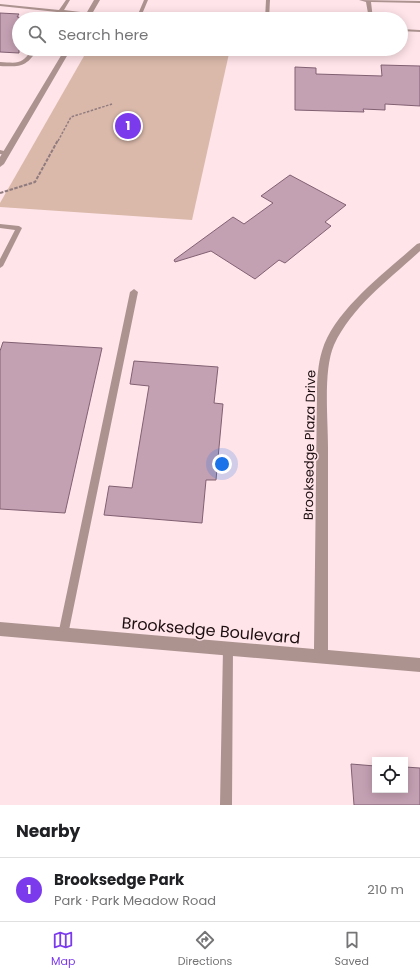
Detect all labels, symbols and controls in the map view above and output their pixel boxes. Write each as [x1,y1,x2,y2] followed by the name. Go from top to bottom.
[12,12,408,56] search box
[26,23,48,45] icon: search
[58,24,148,45] text: Search here
[115,111,141,141] pin: 1
[299,370,320,520] street label: Brooksedge Plaza Drive
[212,454,232,474] your location
[121,611,301,650] street label: Brooksedge Boulevard
[372,757,408,793] map controls
[372,757,408,793] button: locate
[16,819,80,843] text: Nearby
[54,869,184,890] text: Brooksedge Park
[27,880,31,899] text: 1
[367,880,404,899] text: 210 m
[54,891,216,910] text: Park · Park Meadow Road
[51,929,75,970] tab: Map
[178,929,232,970] tab: Directions
[335,929,369,970] tab: Saved

